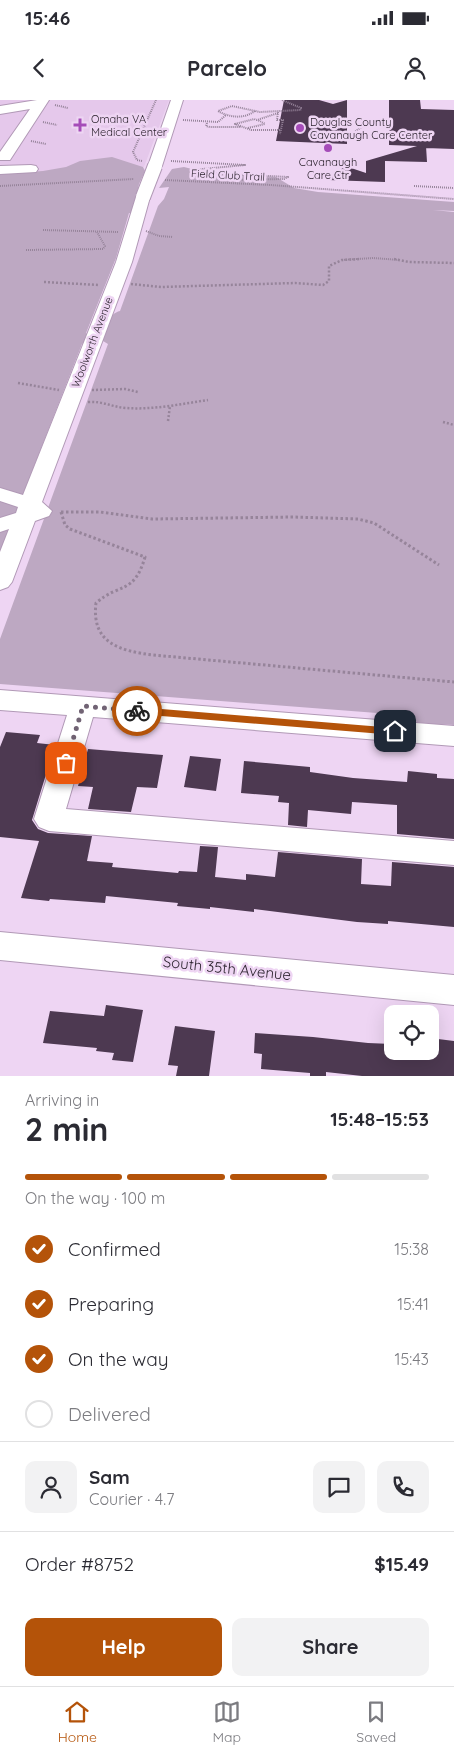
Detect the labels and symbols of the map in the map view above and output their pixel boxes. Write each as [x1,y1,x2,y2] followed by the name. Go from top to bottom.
[91,112,168,139] place label: Omaha VA Medical Center
[310,115,433,142] place label: Douglas County Cavanaugh Care Center
[73,118,87,132] marker: Omaha VA Medical Center
[294,122,306,134] marker: Douglas County Cavanaugh Care Center
[322,142,334,154] marker: Cavanaugh Care Ctr
[299,155,357,182] place label: Cavanaugh Care Ctr
[191,166,265,184] street label: Field Club Trail
[68,295,116,389] street label: Woolworth Avenue
[112,686,162,736] courier
[374,710,416,752] pin
[45,742,87,784] pin
[162,952,292,984] street label: South 35th Avenue

